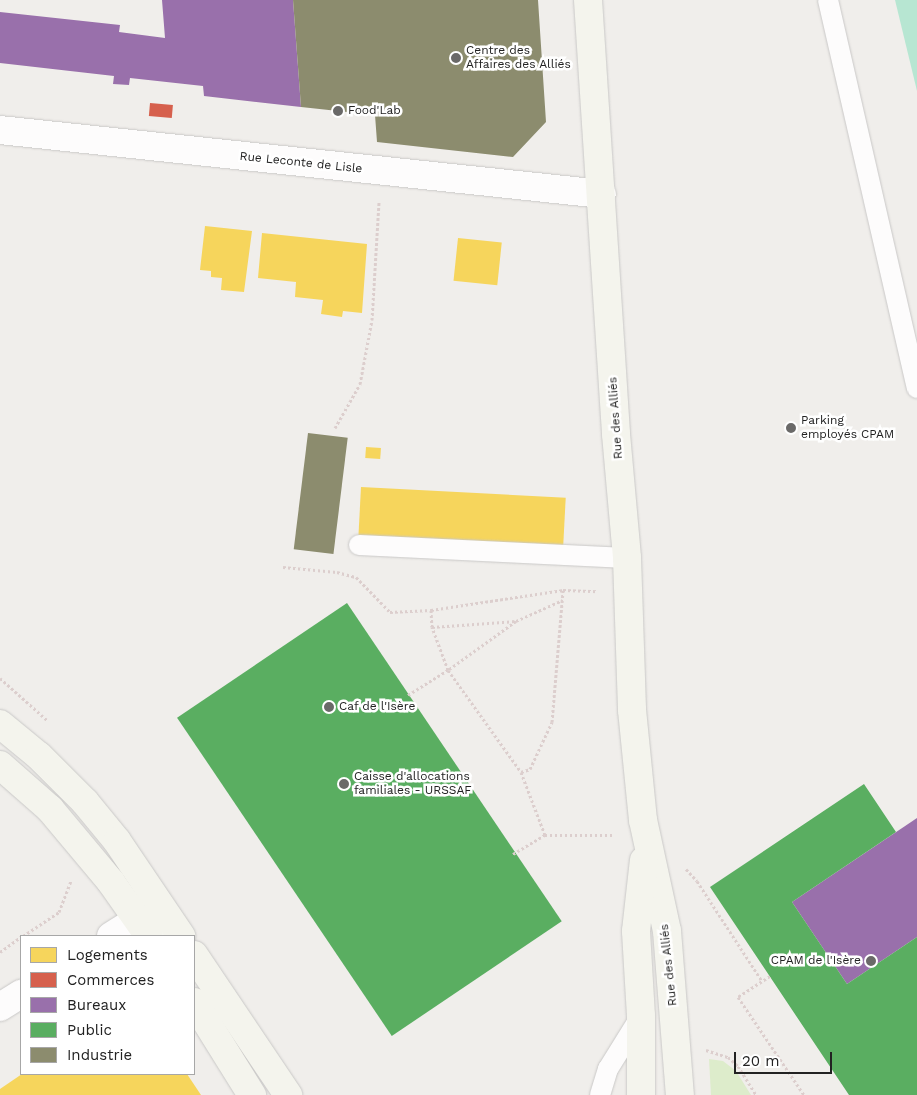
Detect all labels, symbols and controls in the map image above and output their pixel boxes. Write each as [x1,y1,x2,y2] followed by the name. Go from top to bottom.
[466,44,571,72] place label: Centre des Affaires des Alliés
[450,52,462,64] marker: Centre des Affaires des Alliés
[348,104,401,118] place label: Food'Lab
[332,105,344,117] marker: Food'Lab
[239,149,363,177] street label: Rue Leconte de Lisle
[606,376,626,460] street label: Rue des Alliés
[801,414,894,442] place label: Parking employés CPAM
[785,422,797,434] marker: Parking employés CPAM
[339,700,416,714] place label: Caf de l'Isère
[323,701,335,713] marker: Caf de l'Isère
[354,770,472,798] place label: Caisse d'allocations familiales - URSSAF
[338,778,350,790] marker: Caisse d'allocations familiales - URSSAF
[658,923,680,1007] street label: Rue des Alliés
[20,935,195,1075] legend
[67,946,148,964] text: Logements
[771,954,861,968] place label: CPAM de l'Isère
[865,955,877,967] marker: CPAM de l'Isère
[67,971,154,989] text: Commerces
[67,996,126,1014] text: Bureaux
[67,1021,112,1039] text: Public
[737,1042,834,1074] scale bar
[67,1046,132,1064] text: Industrie
[742,1052,780,1070] text: 20 m

